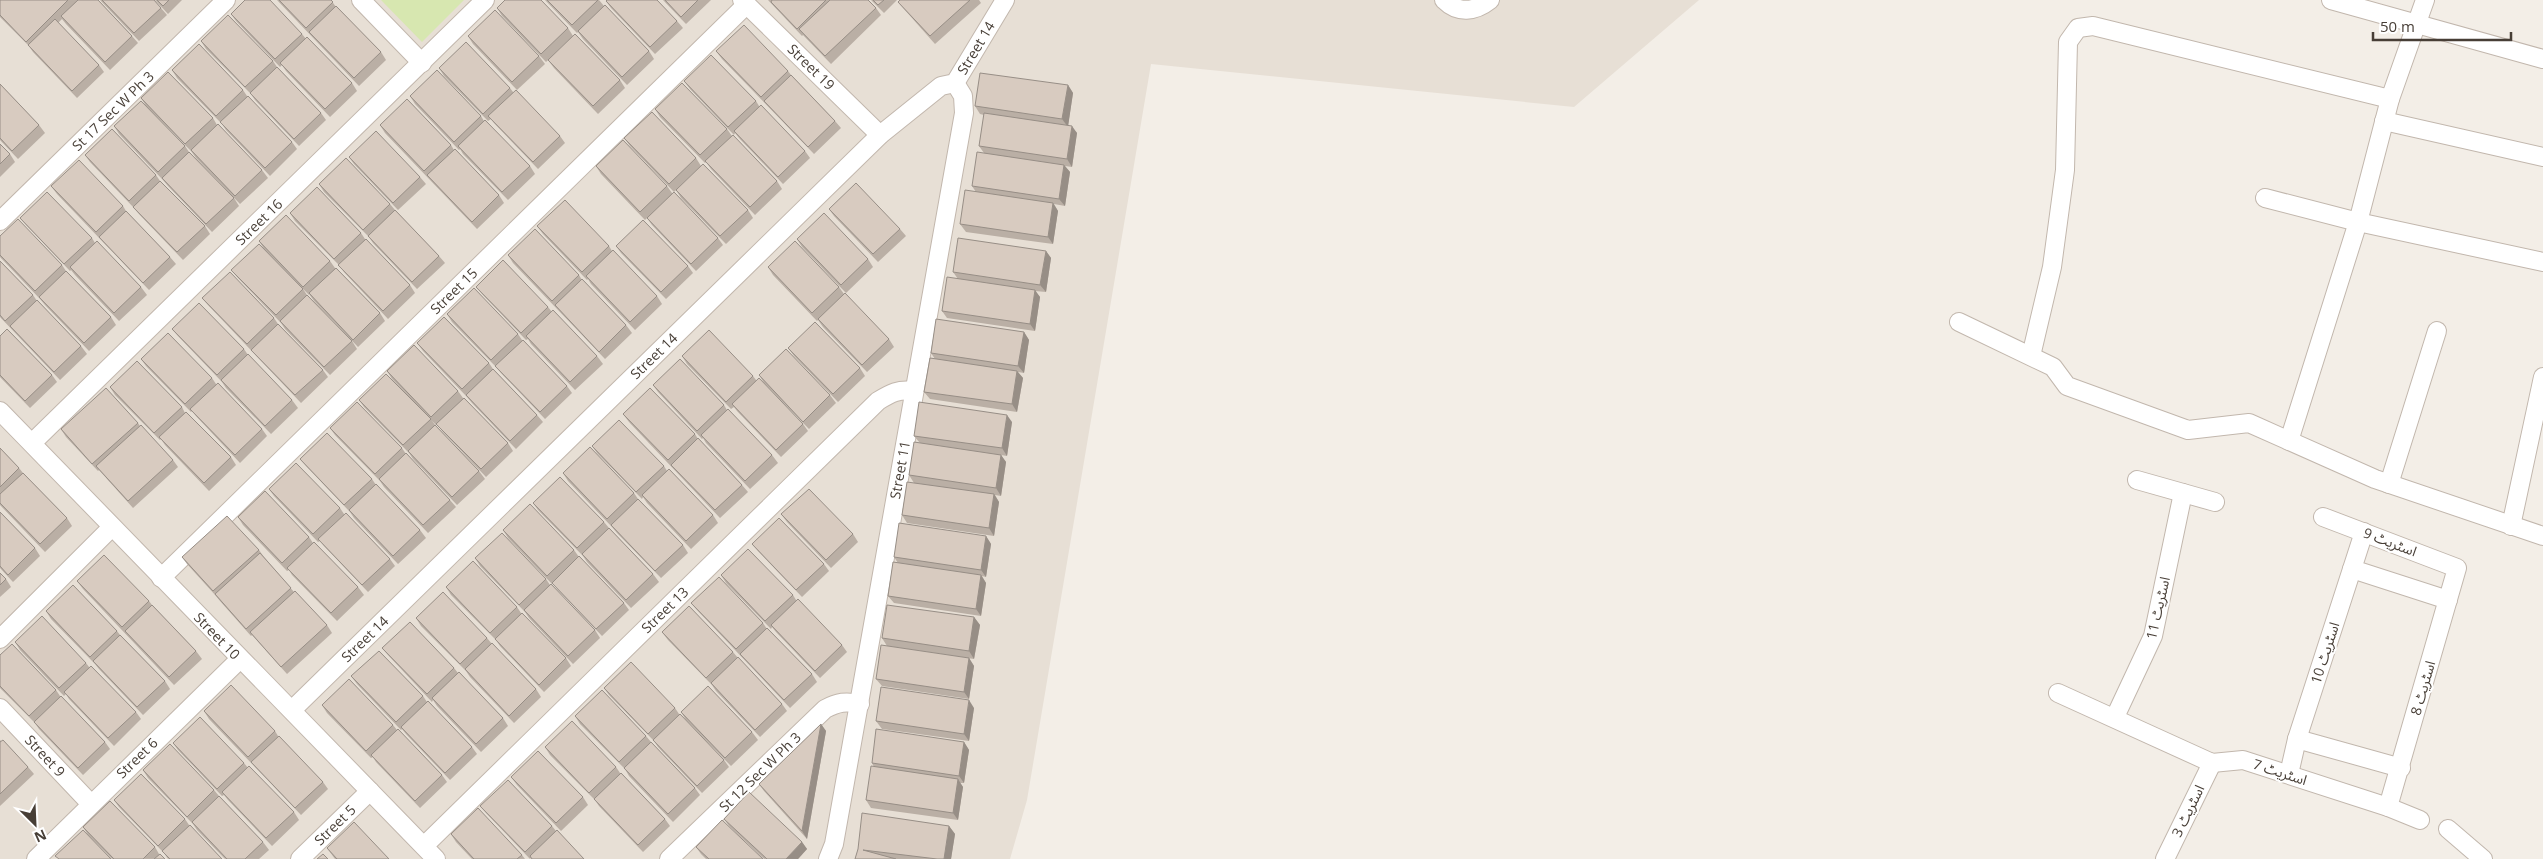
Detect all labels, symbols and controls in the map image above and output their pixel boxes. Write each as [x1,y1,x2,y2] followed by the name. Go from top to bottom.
[2373,10,2510,42] scale bar
[2380,16,2415,36] text: 50 m
[952,18,999,78] street label: Street 14
[784,39,839,94] street label: Street 19
[68,67,158,155] street label: St 17 Sec W Ph 3
[231,194,286,249] street label: Street 16
[426,263,481,318] street label: Street 15
[626,328,681,383] street label: Street 14
[885,439,914,500] street label: Street 11
[2361,523,2420,560] street label: اسٹریٹ 9
[2141,575,2174,641] street label: اسٹریٹ 11
[637,582,692,637] street label: Street 13
[190,608,245,663] street label: Street 10
[337,611,392,666] street label: Street 14
[2306,620,2343,686] street label: اسٹریٹ 10
[2406,658,2439,717] street label: اسٹریٹ 8
[715,728,805,816] street label: St 12 Sec W Ph 3
[21,731,70,781] street label: Street 9
[112,733,162,782] street label: Street 6
[2251,754,2310,789] street label: اسٹریٹ 7
[2167,782,2208,840] street label: اسٹریٹ 3
[10,799,60,849] north arrow
[310,800,360,849] street label: Street 5
[31,825,50,847] text: N

